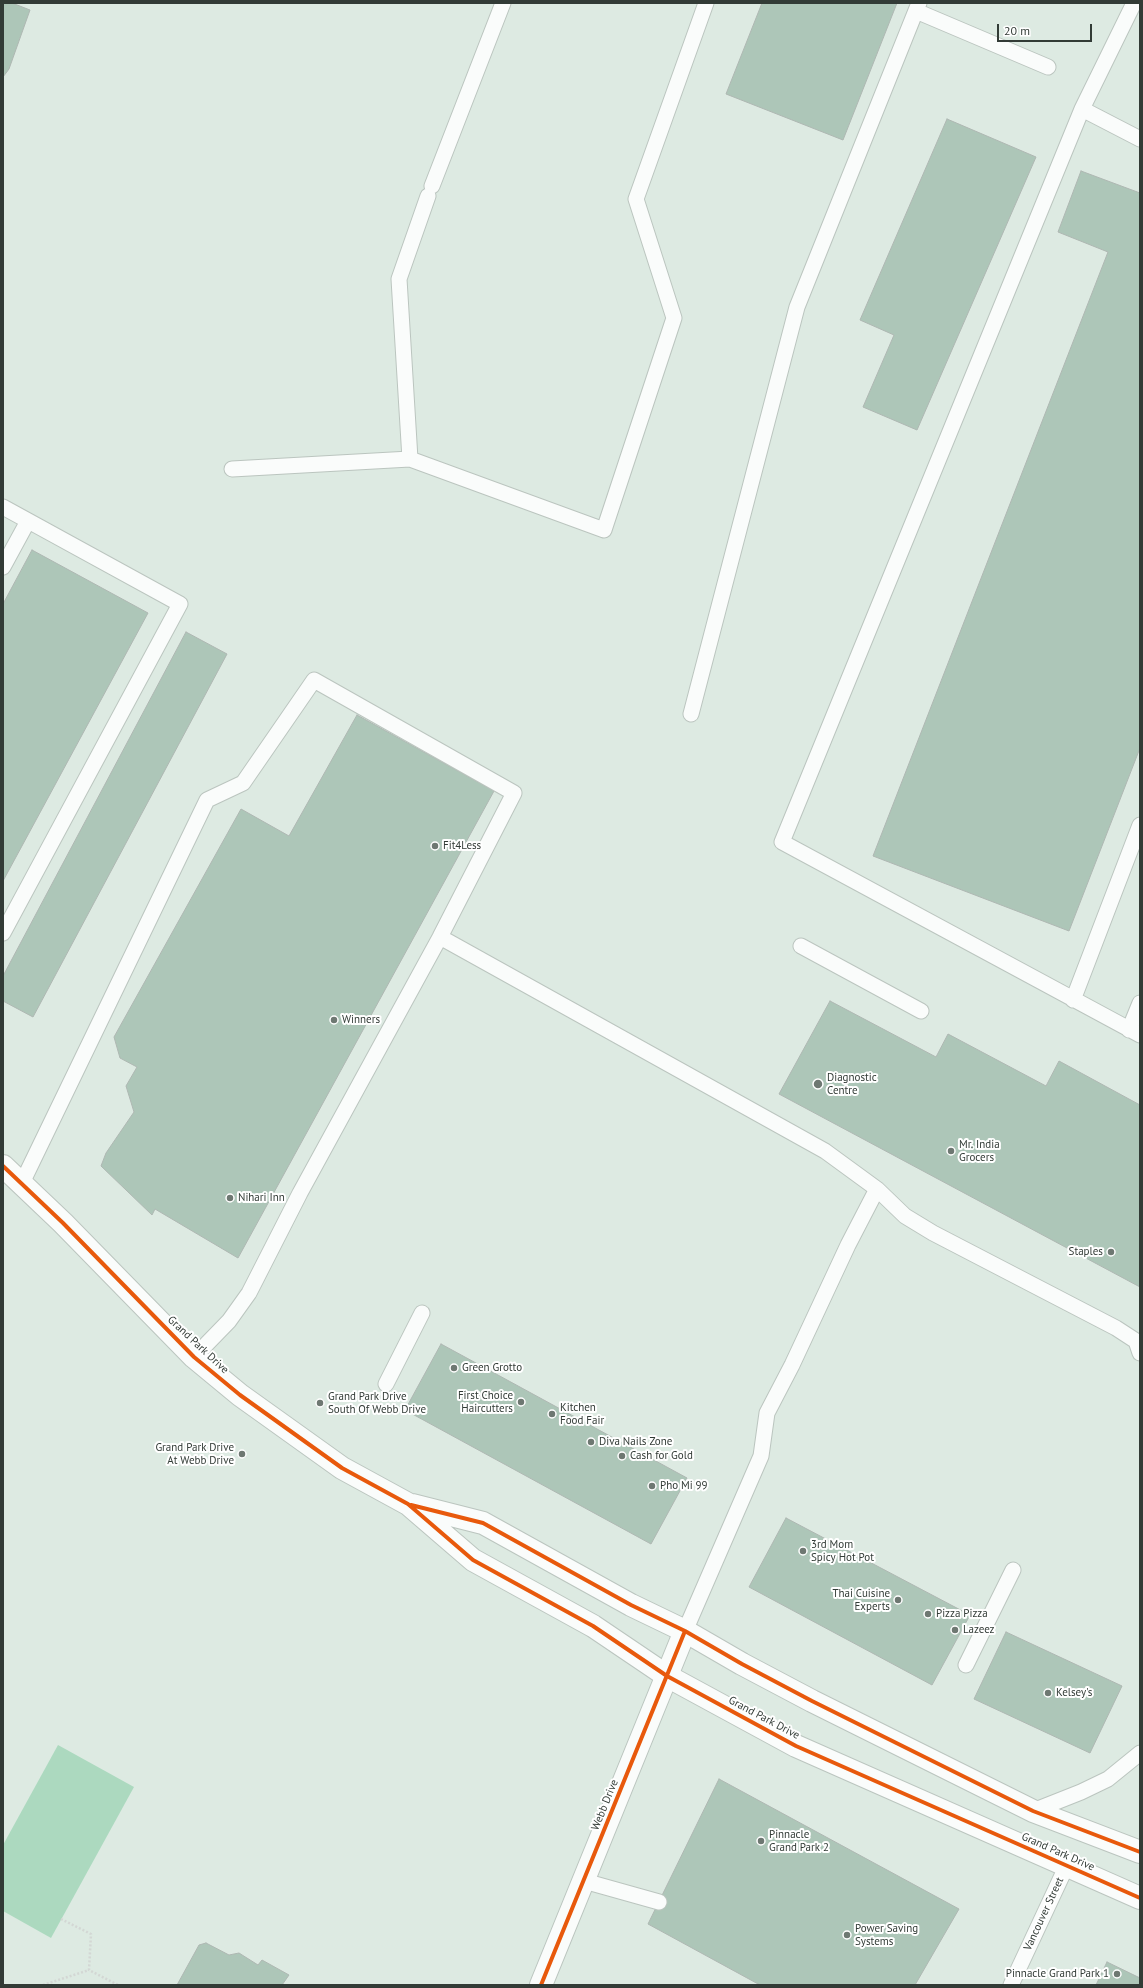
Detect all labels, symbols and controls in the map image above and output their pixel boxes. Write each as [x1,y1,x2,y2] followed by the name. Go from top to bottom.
[999,16,1094,42] scale bar
[1004,23,1030,38] text: 20 m
[443,839,481,853] place label: Fit4Less
[430,841,440,851] marker: Fit4Less
[342,1013,380,1027] place label: Winners
[329,1015,339,1025] marker: Winners
[827,1071,877,1097] place label: Diagnostic Centre
[812,1078,824,1090] marker: Diagnostic Centre
[959,1138,1000,1164] place label: Mr. India Grocers
[946,1146,956,1156] marker: Mr. India Grocers
[238,1191,285,1205] place label: Nihari Inn
[225,1193,235,1203] marker: Nihari Inn
[1069,1245,1103,1259] place label: Staples
[1106,1247,1116,1257] marker: Staples
[165,1313,231,1377] street label: Grand Park Drive
[462,1361,522,1375] place label: Green Grotto
[449,1363,459,1373] marker: Green Grotto
[458,1389,513,1415] place label: First Choice Haircutters
[328,1390,426,1416] place label: Grand Park Drive South Of Webb Drive
[516,1397,526,1407] marker: First Choice Haircutters
[315,1398,325,1408] marker: Grand Park Drive South Of Webb Drive
[560,1401,604,1427] place label: Kitchen Food Fair
[547,1409,557,1419] marker: Kitchen Food Fair
[599,1435,672,1449] place label: Diva Nails Zone
[586,1437,596,1447] marker: Diva Nails Zone
[155,1441,234,1467] place label: Grand Park Drive At Webb Drive
[237,1449,247,1459] marker: Grand Park Drive At Webb Drive
[630,1449,693,1463] place label: Cash for Gold
[617,1451,627,1461] marker: Cash for Gold
[660,1479,708,1493] place label: Pho Mi 99
[647,1481,657,1491] marker: Pho Mi 99
[811,1538,874,1564] place label: 3rd Mom Spicy Hot Pot
[798,1546,808,1556] marker: 3rd Mom Spicy Hot Pot
[832,1587,890,1613] place label: Thai Cuisine Experts
[893,1595,903,1605] marker: Thai Cuisine Experts
[936,1607,988,1621] place label: Pizza Pizza
[923,1609,933,1619] marker: Pizza Pizza
[963,1623,995,1637] place label: Lazeez
[950,1625,960,1635] marker: Lazeez
[1056,1686,1092,1700] place label: Kelsey's
[1043,1688,1053,1698] marker: Kelsey's
[726,1694,802,1742] street label: Grand Park Drive
[589,1778,621,1832] street label: Webb Drive
[769,1828,829,1854] place label: Pinnacle Grand Park 2
[1019,1830,1097,1874] street label: Grand Park Drive
[756,1836,766,1846] marker: Pinnacle Grand Park 2
[1021,1875,1067,1953] street label: Vancouver Street
[855,1922,918,1948] place label: Power Saving Systems
[842,1930,852,1940] marker: Power Saving Systems
[1006,1967,1109,1981] place label: Pinnacle Grand Park 1
[1112,1969,1122,1979] marker: Pinnacle Grand Park 1

